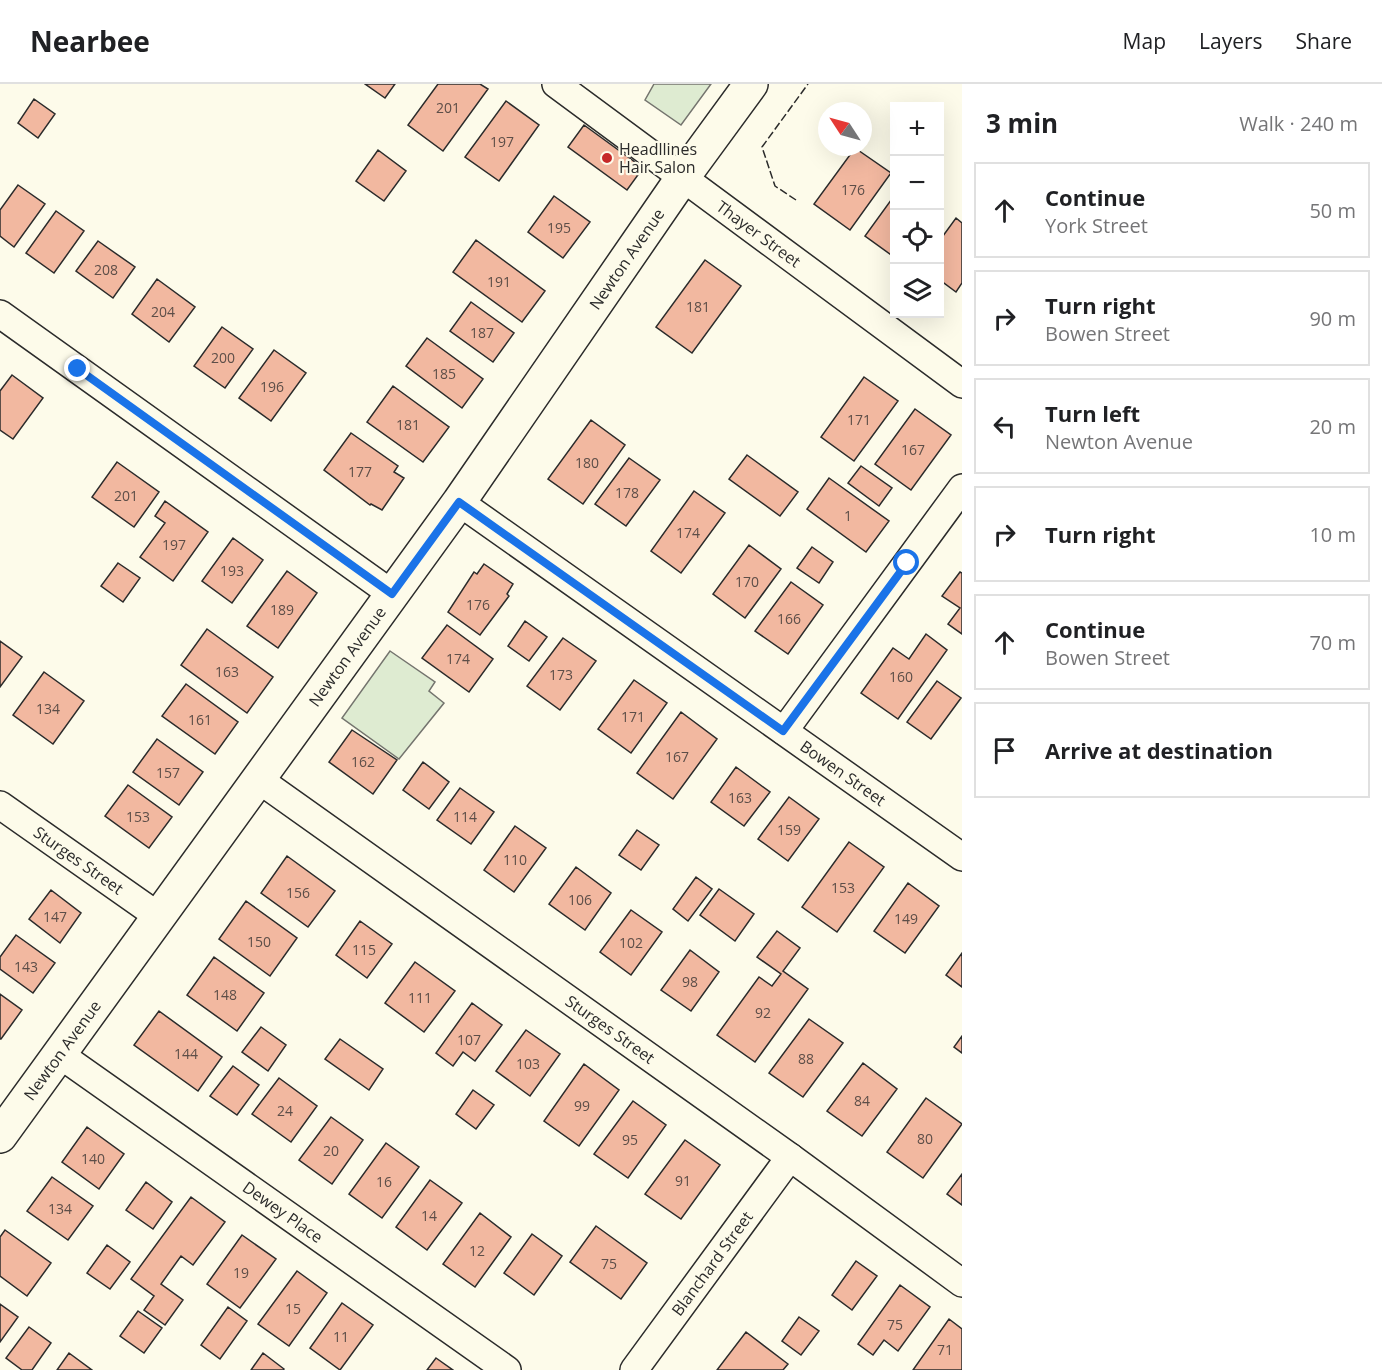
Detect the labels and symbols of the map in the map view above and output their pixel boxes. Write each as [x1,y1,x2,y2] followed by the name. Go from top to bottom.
[436,98,460,117] house number: 201
[818,102,872,156] north arrow
[490,132,514,151] house number: 197
[619,138,697,178] place label: Headllines Hair Salon
[600,151,614,165] marker: Headllines Hair Salon
[841,180,865,199] house number: 176
[712,195,806,272] street label: Thayer Street
[584,204,669,314] street label: Newton Avenue
[547,218,571,237] house number: 195
[94,260,118,279] house number: 208
[487,272,511,291] house number: 191
[686,297,710,316] house number: 181
[151,302,175,321] house number: 204
[470,323,494,342] house number: 187
[211,348,235,367] house number: 200
[64,355,90,381] route end
[432,364,456,383] house number: 185
[260,377,284,396] house number: 196
[847,410,871,429] house number: 171
[396,415,420,434] house number: 181
[901,440,925,459] house number: 167
[575,453,599,472] house number: 180
[348,462,372,481] house number: 177
[615,483,639,502] house number: 178
[114,486,138,505] house number: 201
[844,506,852,525] house number: 1
[676,523,700,542] house number: 174
[162,535,186,554] house number: 197
[893,549,919,575] route start
[220,561,244,580] house number: 193
[735,572,759,591] house number: 170
[466,595,490,614] house number: 176
[270,600,294,619] house number: 189
[304,602,391,711] street label: Newton Avenue
[777,609,801,628] house number: 166
[446,649,470,668] house number: 174
[215,662,239,681] house number: 163
[549,665,573,684] house number: 173
[889,667,913,686] house number: 160
[36,699,60,718] house number: 134
[621,707,645,726] house number: 171
[188,710,212,729] house number: 161
[796,735,890,811] street label: Bowen Street
[665,747,689,766] house number: 167
[351,752,375,771] house number: 162
[156,763,180,782] house number: 157
[728,788,752,807] house number: 163
[126,807,150,826] house number: 153
[453,807,477,826] house number: 114
[777,820,801,839] house number: 159
[29,821,128,900] street label: Sturges Street
[503,850,527,869] house number: 110
[831,878,855,897] house number: 153
[286,883,310,902] house number: 156
[568,890,592,909] house number: 106
[43,907,67,926] house number: 147
[894,909,918,928] house number: 149
[247,932,271,951] house number: 150
[619,933,643,952] house number: 102
[352,940,376,959] house number: 115
[14,957,38,976] house number: 143
[682,972,698,991] house number: 98
[213,985,237,1004] house number: 148
[408,988,432,1007] house number: 111
[561,990,660,1069] street label: Sturges Street
[19,996,106,1105] street label: Newton Avenue
[755,1003,771,1022] house number: 92
[457,1030,481,1049] house number: 107
[174,1044,198,1063] house number: 144
[798,1049,814,1068] house number: 88
[516,1054,540,1073] house number: 103
[854,1091,870,1110] house number: 84
[574,1096,590,1115] house number: 99
[277,1101,293,1120] house number: 24
[917,1129,933,1148] house number: 80
[622,1130,638,1149] house number: 95
[323,1141,339,1160] house number: 20
[81,1149,105,1168] house number: 140
[675,1171,691,1190] house number: 91
[376,1172,392,1191] house number: 16
[238,1176,327,1248] street label: Dewey Place
[48,1199,72,1218] house number: 134
[421,1206,437,1225] house number: 14
[666,1206,758,1320] street label: Blanchard Street
[469,1241,485,1260] house number: 12
[601,1254,617,1273] house number: 75
[233,1263,249,1282] house number: 19
[285,1299,301,1318] house number: 15
[887,1315,903,1334] house number: 75
[333,1327,349,1346] house number: 11
[937,1340,953,1359] house number: 71

